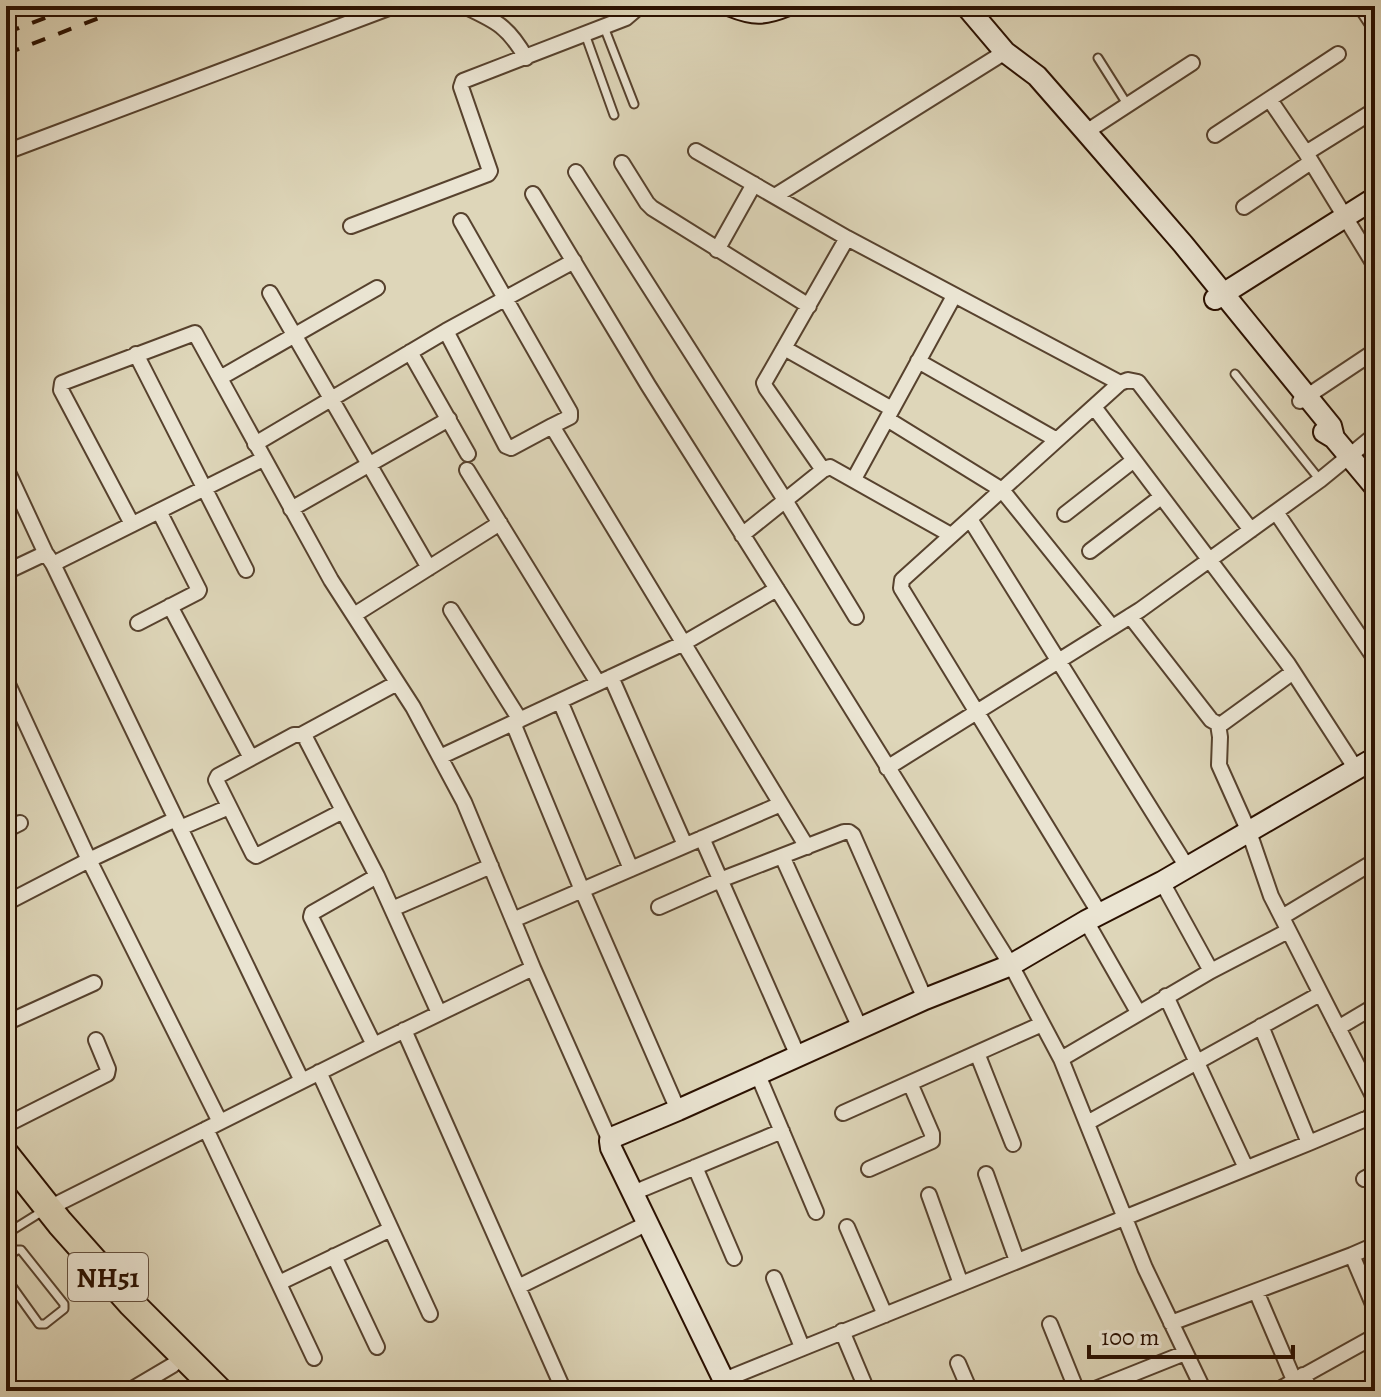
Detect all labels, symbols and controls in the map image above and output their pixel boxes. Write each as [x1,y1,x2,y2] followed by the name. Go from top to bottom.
[68,1253,148,1301] road number: NH51
[1089,1309,1293,1359] scale bar
[1101,1321,1160,1353] text: 100 m

